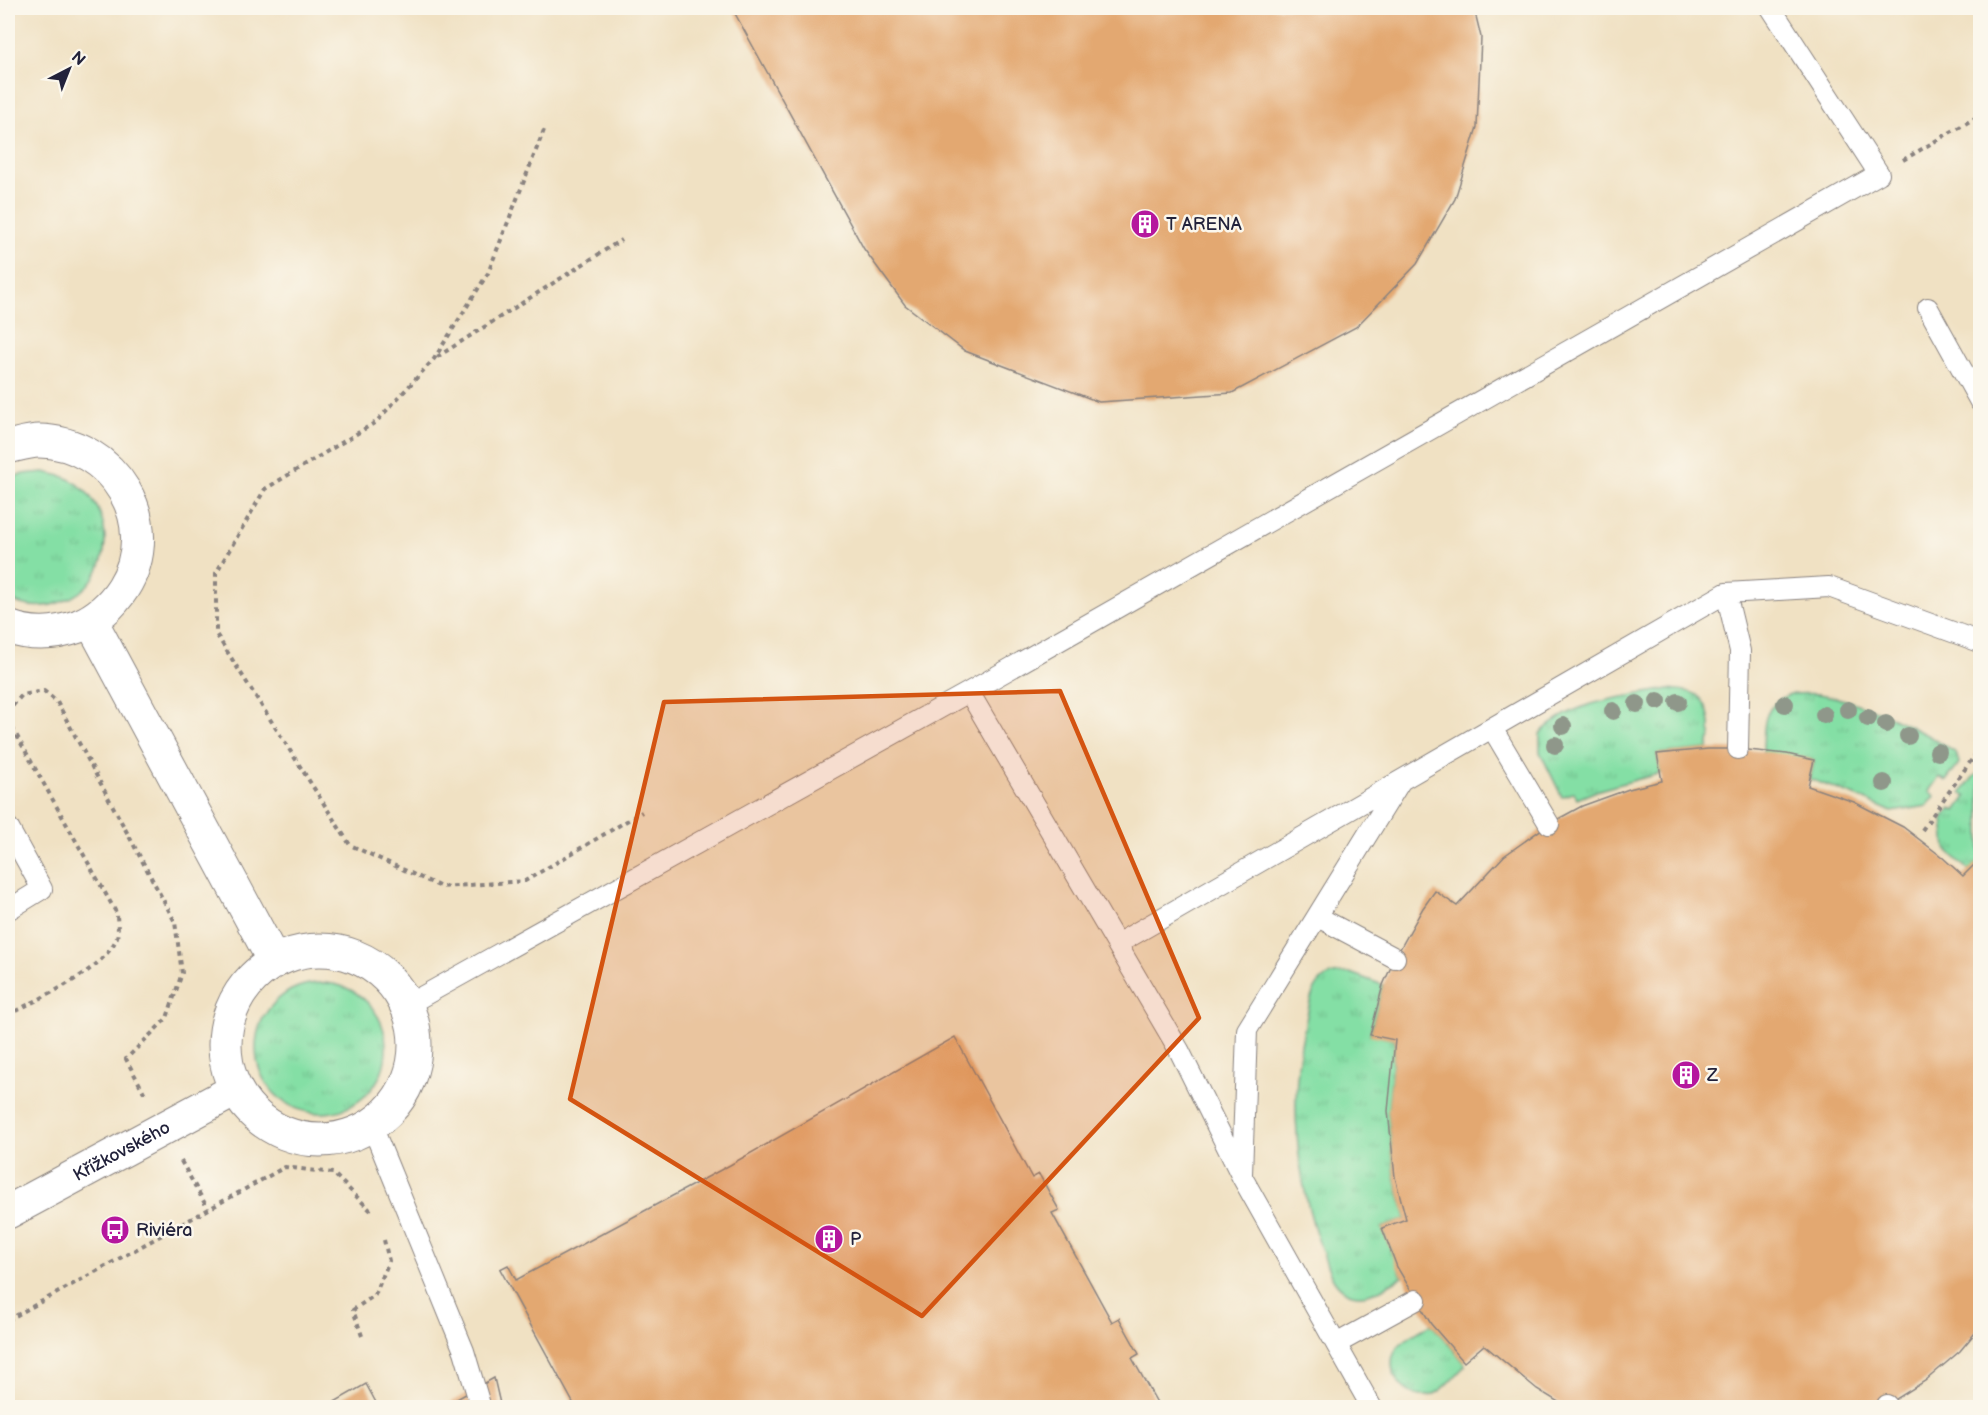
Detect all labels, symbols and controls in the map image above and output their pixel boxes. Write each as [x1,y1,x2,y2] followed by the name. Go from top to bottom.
[39,39,99,99] north arrow
[67,48,89,70] text: N
[1129,208,1161,240] building icon: T ARENA
[1166,214,1242,235] place label: T ARENA
[1670,1059,1702,1091] building icon: Z
[1706,1065,1718,1086] place label: Z
[70,1116,174,1185] street label: Křížkovského
[99,1214,131,1246] bus stop icon: Riviéra
[136,1220,192,1241] place label: Riviéra
[813,1223,845,1255] building icon: P
[850,1229,862,1250] place label: P

